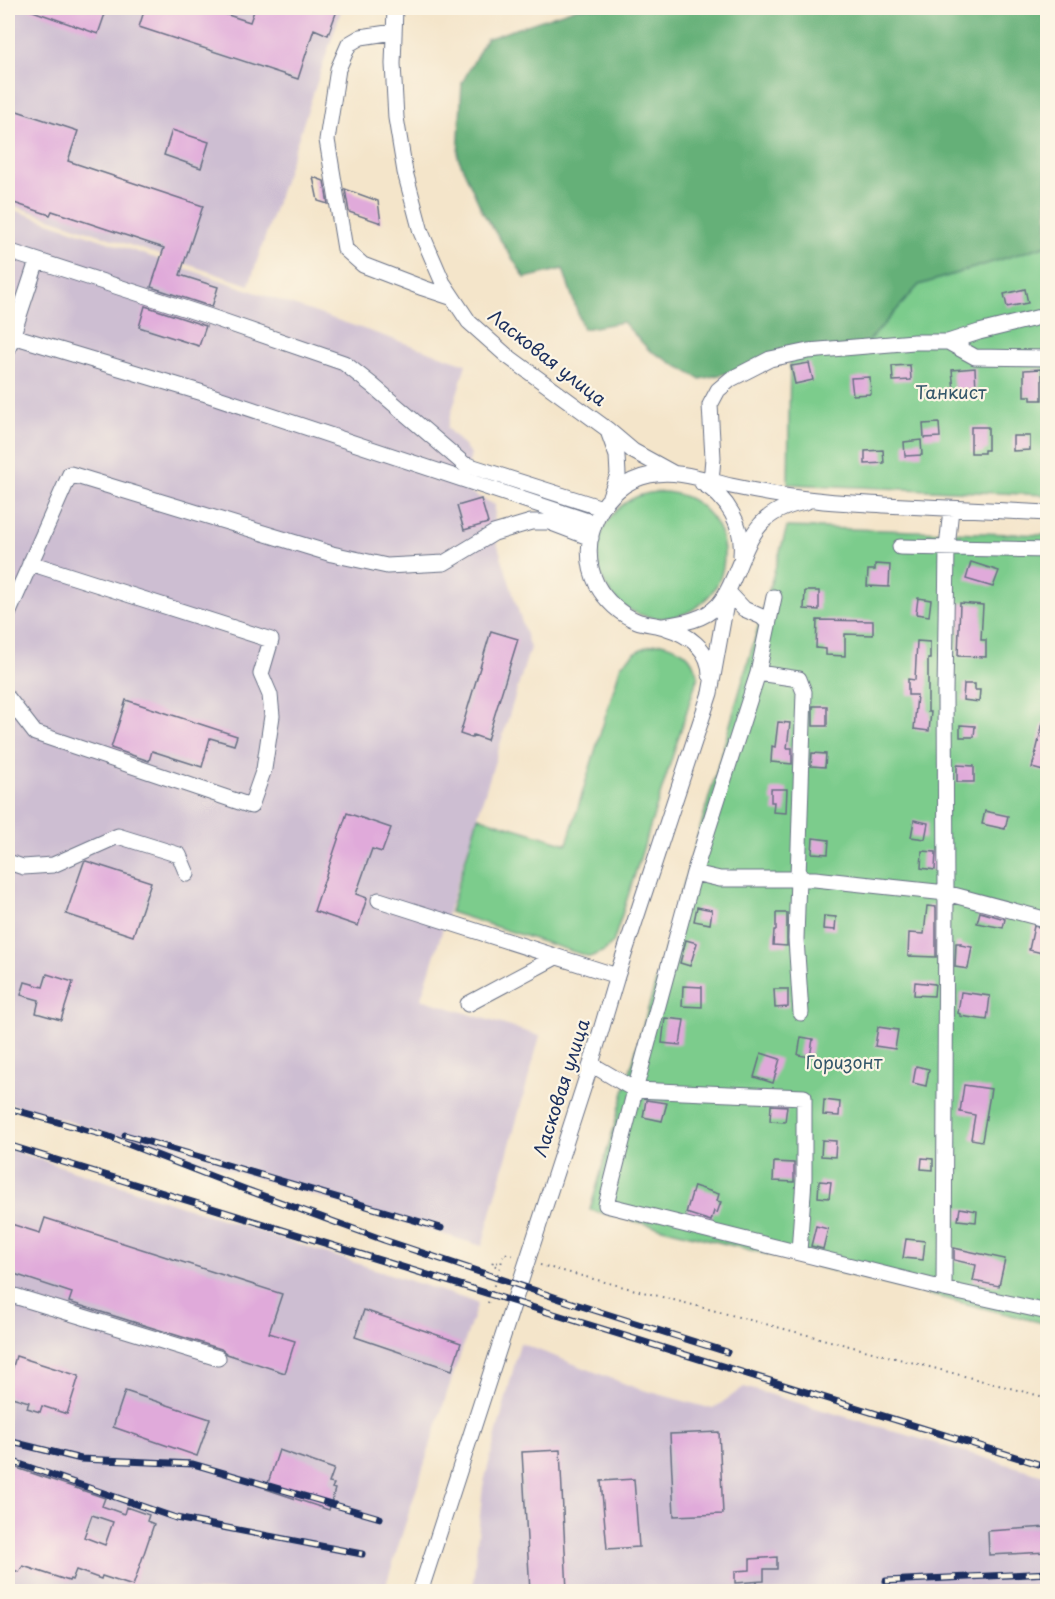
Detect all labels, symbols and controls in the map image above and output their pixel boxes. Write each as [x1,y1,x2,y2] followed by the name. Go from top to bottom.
[483,302,613,412] street label: Ласковая улица
[915,378,987,405] park label: Танкист
[526,1014,596,1160] street label: Ласковая улица
[805,1048,883,1075] park label: Горизонт

